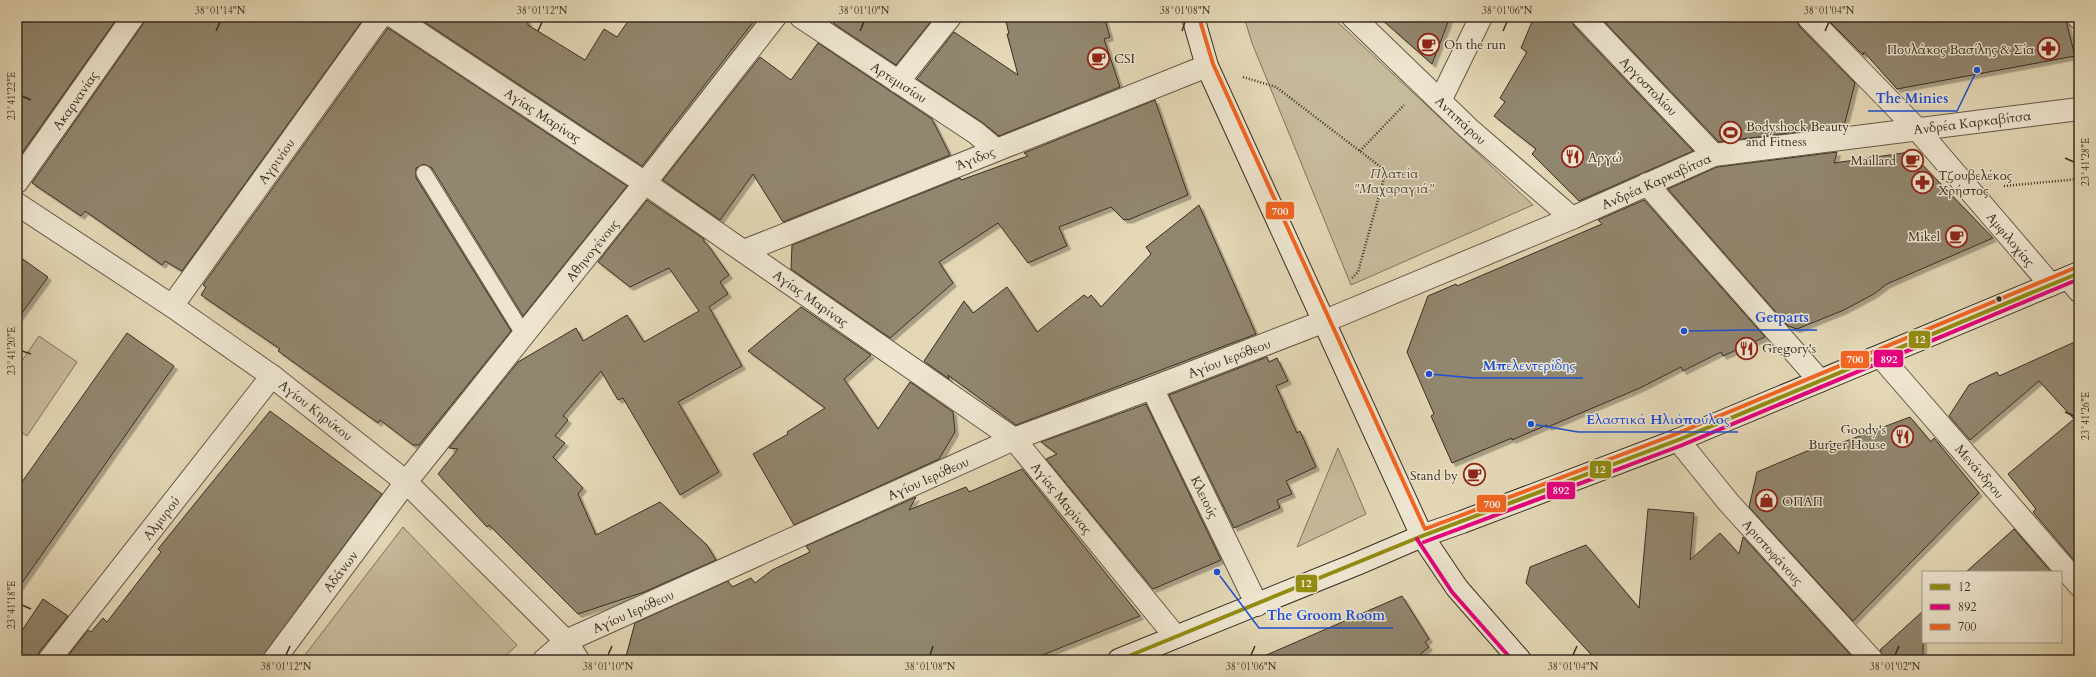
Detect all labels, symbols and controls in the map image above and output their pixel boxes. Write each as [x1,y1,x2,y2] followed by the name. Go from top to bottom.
[195,4,246,18] text: 38°01'14"N
[517,4,568,18] text: 38°01'12"N
[839,4,890,18] text: 38°01'10"N
[1160,4,1211,18] text: 38°01'08"N
[1482,4,1533,18] text: 38°01'06"N
[1804,4,1855,18] text: 38°01'04"N
[1415,31,1441,57] cafe icon: On the run
[1444,36,1507,54] place label: On the run
[2036,36,2062,62] pharmacy icon: Πουλάκος Βασίλης & Σία
[1887,41,2034,59] place label: Πουλάκος Βασίλης & Σία
[1086,45,1112,71] cafe icon: CSI
[1114,50,1135,68] place label: CSI
[1615,53,1681,120] street label: Αργοστολίου
[867,58,930,108] street label: Αρτεμισίου
[49,67,103,134] street label: Ακαρνανίας
[5,72,19,120] text: 23°41'22"E
[501,84,585,148] street label: Αγίας Μαρίνας
[1868,85,1957,111] callout: The Minies
[1875,89,1949,108] text: The Minies
[1431,92,1490,149] street label: Αντιπάρου
[1912,107,2032,139] street label: Ανδρέα Καρκαβίτσα
[1746,118,1849,151] place label: Bodyshock Beauty and Fitness
[1718,120,1744,146] sports icon: Bodyshock Beauty and Fitness
[254,135,300,188] street label: Αγρινίου
[2079,138,2093,186] text: 23°41'28"E
[953,143,998,175] street label: Άγιδος
[1560,144,1586,170] restaurant icon: Αργώ
[1899,147,1925,173] cafe icon: Maillard
[1588,149,1622,167] place label: Αργώ
[1599,150,1714,214] street label: Ανδρέα Καρκαβίτσα
[1851,152,1896,170] place label: Maillard
[1354,165,1435,198] park label: Πλατεία "Μαχαραγιά"
[1938,167,2013,200] place label: Τζουβελέκος Χρήστος
[1910,169,1936,195] pharmacy icon: Τζουβελέκος Χρήστος
[1265,201,1295,220] line badge: 700
[1272,204,1289,219] text: 700
[1982,209,2039,271] street label: Αμφιλοχίας
[562,215,624,286] street label: Αθηνογένους
[1943,223,1969,249] cafe icon: Mikel
[1908,228,1941,246] place label: Mikel
[769,266,852,332] street label: Αγίας Μαρίνας
[1994,294,2004,304] unlabelled marker
[1747,304,1817,330] callout: Getparts
[1755,308,1809,327] text: Getparts
[5,327,19,375] text: 23°41'20"E
[1908,330,1931,349] line badge: 12
[1914,332,1926,347] text: 12
[1185,335,1274,383] street label: Αγίου Ιερόθεου
[1734,335,1760,361] restaurant icon: Gregory's
[1762,340,1816,358] place label: Gregory's
[1873,349,1904,368] line badge: 892
[1840,350,1870,369] line badge: 700
[1474,352,1583,378] callout: Μπελεντερίδης
[1847,352,1864,367] text: 700
[1881,352,1898,367] text: 892
[1483,356,1575,375] text: Μπελεντερίδης
[275,376,356,445] street label: Αγίου Κηρύκου
[2079,392,2093,440] text: 23°41'26"E
[1578,406,1738,432] callout: Ελαστικά Ηλιόπουλος
[1586,410,1730,429] text: Ελαστικά Ηλιόπουλος
[1809,421,1886,454] place label: Goody's Burger House
[1889,423,1915,449] restaurant icon: Goody's Burger House
[1951,441,2008,503] street label: Μενάνδρου
[885,453,972,505] street label: Αγίου Ιερόθεου
[1026,459,1096,539] street label: Αγίας Μαρίνας
[1589,460,1612,479] line badge: 12
[1461,462,1487,488] cafe icon: Stand by
[1594,462,1606,477] text: 12
[1410,467,1458,485] place label: Stand by
[1186,473,1222,522] street label: Κλειούς
[1546,481,1576,500] line badge: 892
[1553,483,1570,498] text: 892
[1753,488,1779,514] shop icon: ΟΠΑΠ
[139,493,185,544] street label: Αλμυρού
[1782,493,1823,511] place label: ΟΠΑΠ
[1476,494,1507,513] line badge: 700
[1484,497,1501,512] text: 700
[1738,516,1807,590] street label: Αριστοφάνους
[319,547,362,596] street label: Αδάνων
[1922,571,2062,643] legend
[1295,574,1318,593] line badge: 12
[1300,576,1312,591] text: 12
[1958,579,1970,595] text: 12
[5,581,19,629] text: 23°41'18"E
[590,586,677,638] street label: Αγίου Ιερόθεου
[1958,599,1976,615] text: 892
[1259,602,1393,628] callout: The Groom Room
[1267,606,1385,625] text: The Groom Room
[1958,619,1976,635] text: 700
[261,660,312,674] text: 38°01'12"N
[583,660,634,674] text: 38°01'10"N
[905,660,956,674] text: 38°01'08"N
[1226,660,1277,674] text: 38°01'06"N
[1548,660,1599,674] text: 38°01'04"N
[1870,660,1921,674] text: 38°01'02"N

